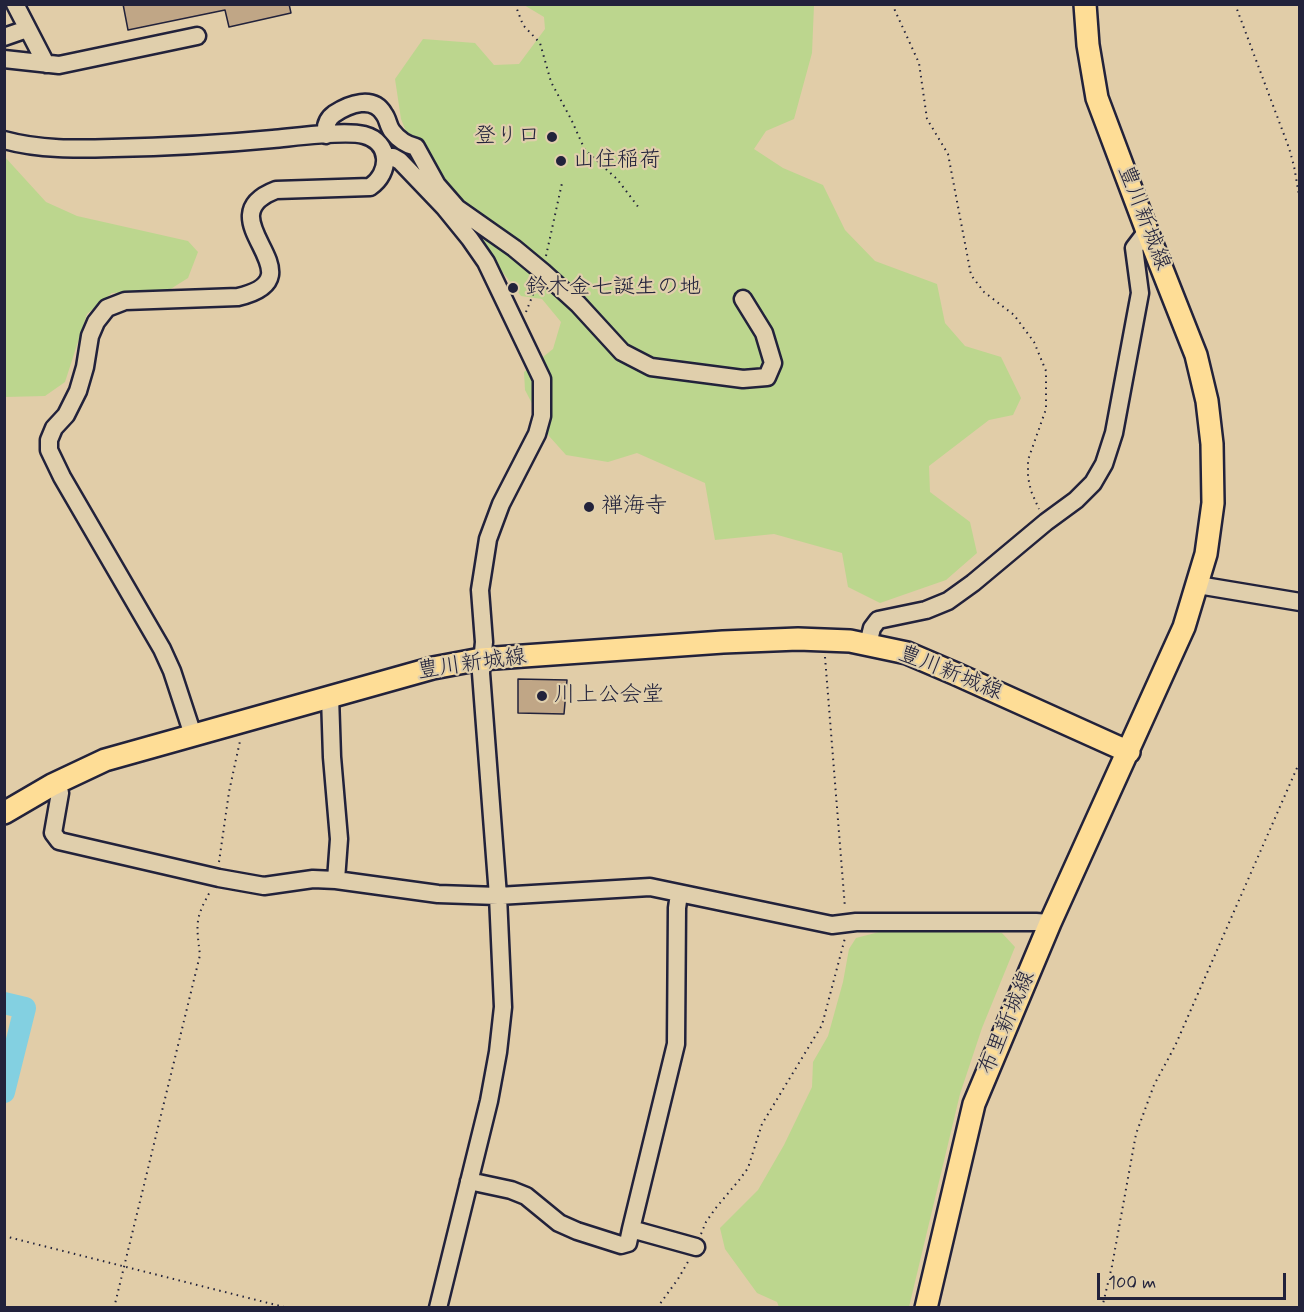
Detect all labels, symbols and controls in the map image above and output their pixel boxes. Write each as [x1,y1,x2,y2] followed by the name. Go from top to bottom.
[474,124,540,150] place label: 登り口
[545,130,559,144] marker: 登り口
[573,148,661,174] place label: 山住稲荷
[554,154,568,168] marker: 山住稲荷
[1111,162,1175,274] street label: 豊川新城線
[525,275,701,301] place label: 鈴木金七誕生の地
[506,281,520,295] marker: 鈴木金七誕生の地
[601,494,667,520] place label: 禅海寺
[582,500,596,514] marker: 禅海寺
[894,641,1006,707] street label: 豊川新城線
[416,644,528,686] street label: 豊川新城線
[554,683,664,709] place label: 川上公会堂
[535,689,549,703] marker: 川上公会堂
[974,967,1042,1079] street label: 布里新城線
[1100,1261,1289,1299] scale bar
[1108,1271,1156,1295] text: 100 m

